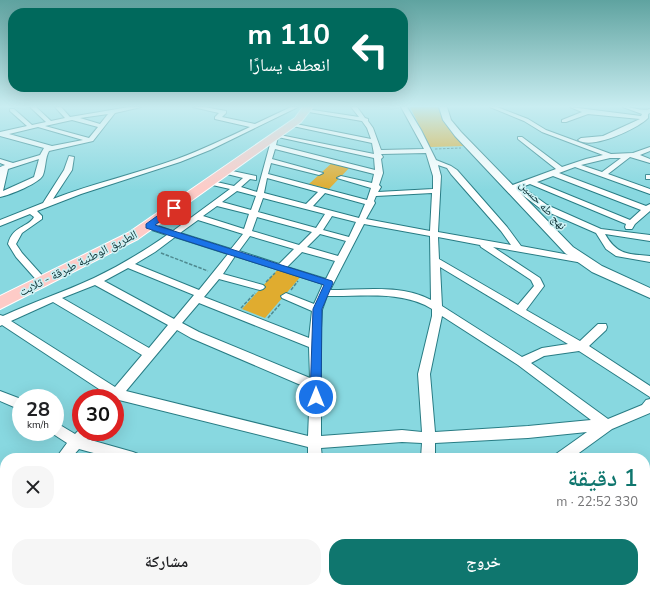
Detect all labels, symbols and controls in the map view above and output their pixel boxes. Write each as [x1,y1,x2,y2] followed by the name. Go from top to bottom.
[247,16,330,54] text: 110 m
[344,24,396,76] icon: left
[249,53,330,77] text: انعطف يسارًا
[516,177,570,233] street label: نهج طه حسين
[157,191,191,225] pin
[163,197,185,219] icon: arrive
[16,226,140,300] street label: الطريق الوطنية طبرقة - تلابت
[295,376,337,418] position arrow
[72,389,124,441] speed limit sign: 30
[26,396,50,423] text: 28
[27,418,49,432] text: km/h
[567,462,638,494] text: 1 دقيقة
[12,466,54,508] button: close
[556,493,638,511] text: 330 m · 22:52
[12,539,321,585] button: مشاركة
[329,539,638,585] button: خروج

